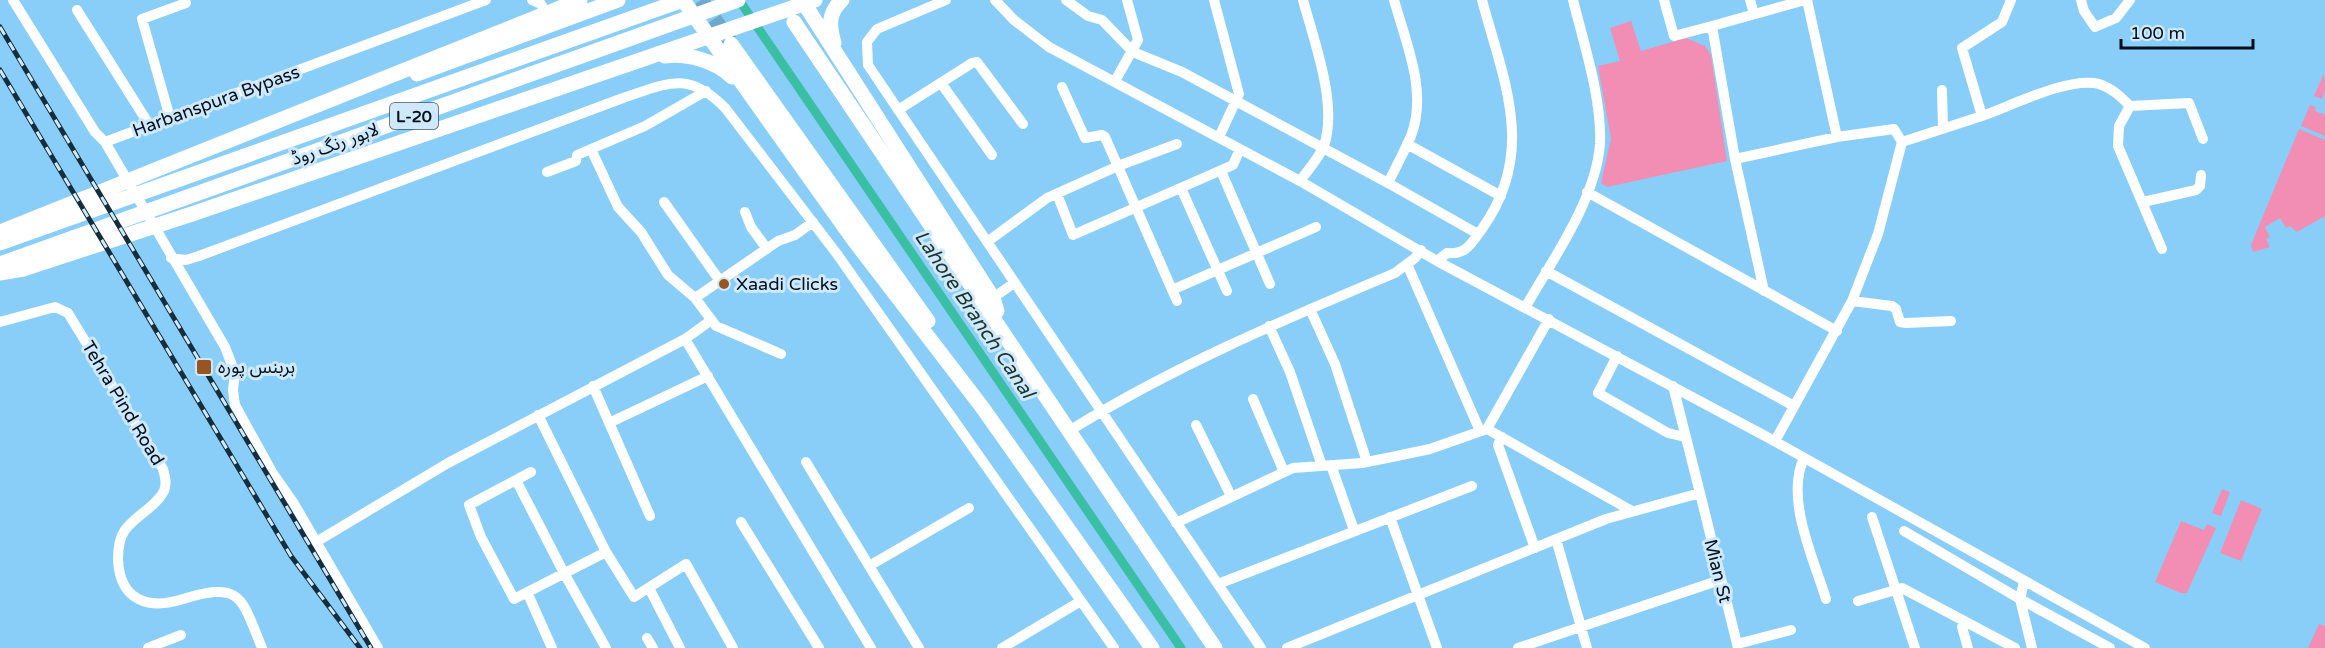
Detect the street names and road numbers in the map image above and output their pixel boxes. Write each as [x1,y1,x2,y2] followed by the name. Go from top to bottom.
[129,61,303,141] street label: Harbanspura Bypass
[390,103,438,129] road number: L-20
[288,118,382,170] street label: لاہور رنگ روڈ
[77,337,169,469] street label: Tehra Pind Road
[1699,537,1737,605] street label: Mian St

